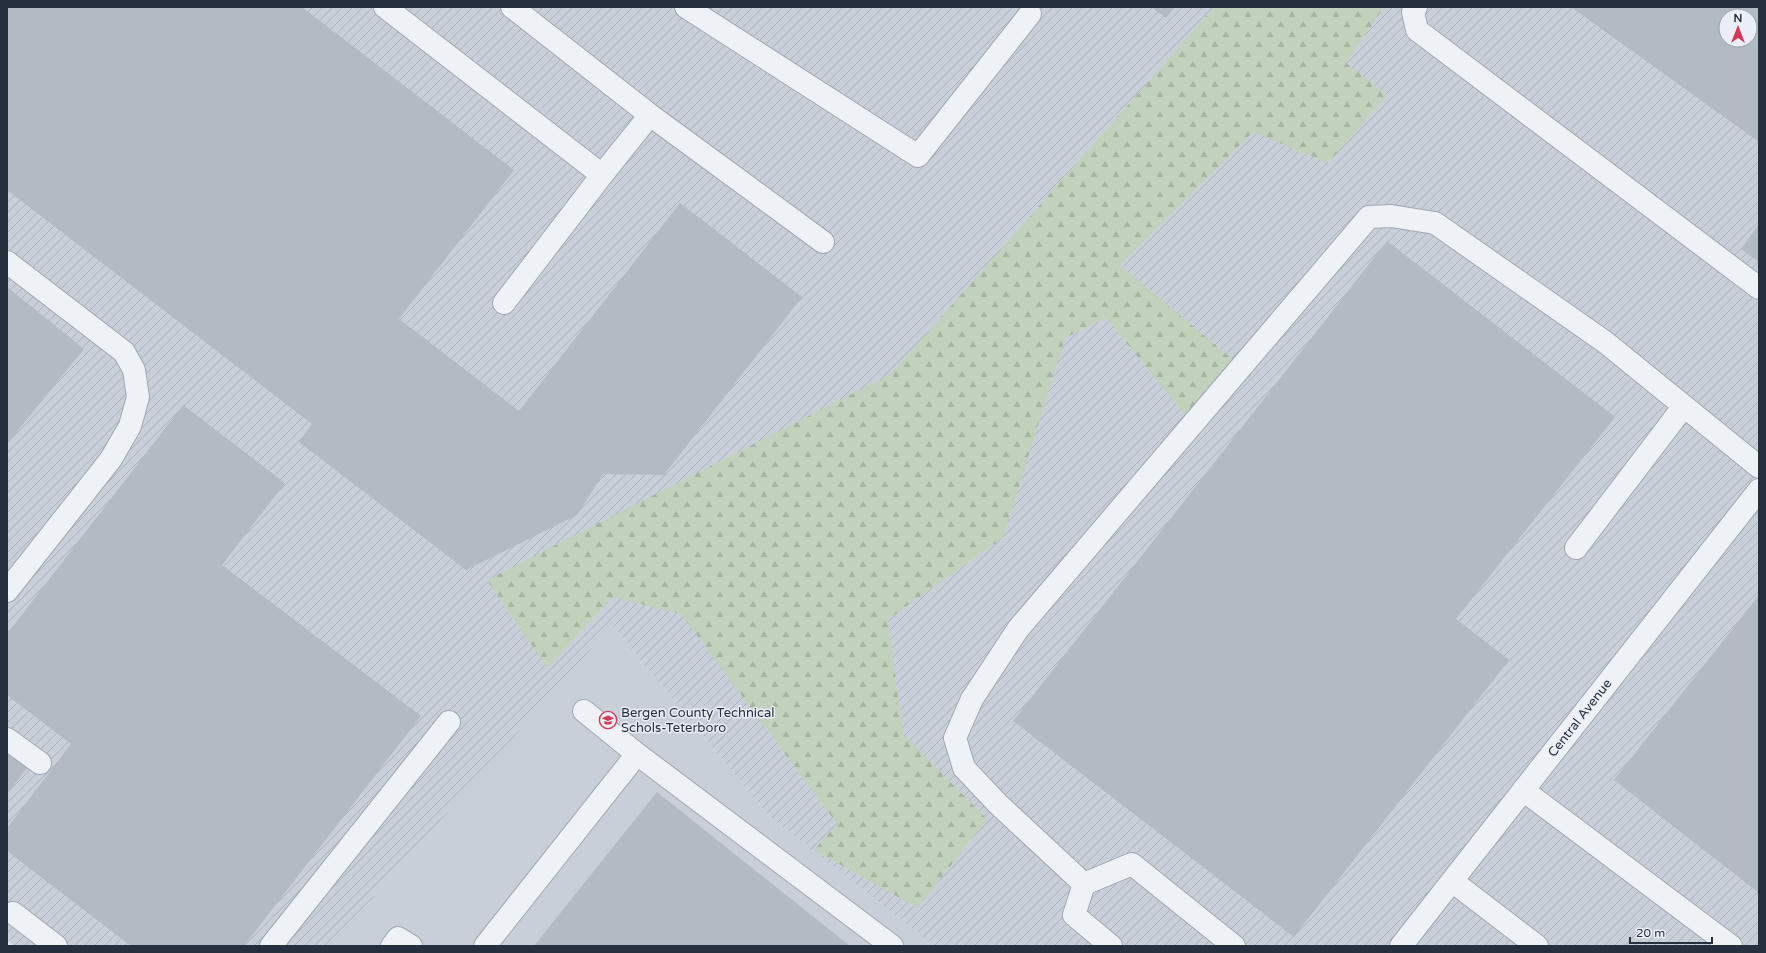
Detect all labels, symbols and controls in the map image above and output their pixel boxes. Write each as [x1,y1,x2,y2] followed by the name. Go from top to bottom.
[1718,8,1758,48] north arrow
[1734,12,1742,25] text: N
[1545,676,1615,760] street label: Central Avenue
[621,705,775,736] place label: Bergen County Technical Schols-Teterboro
[598,710,618,730] school or university icon: Bergen County Technical Schols-Teterboro
[1630,919,1712,945] scale bar
[1636,926,1665,940] text: 20 m

